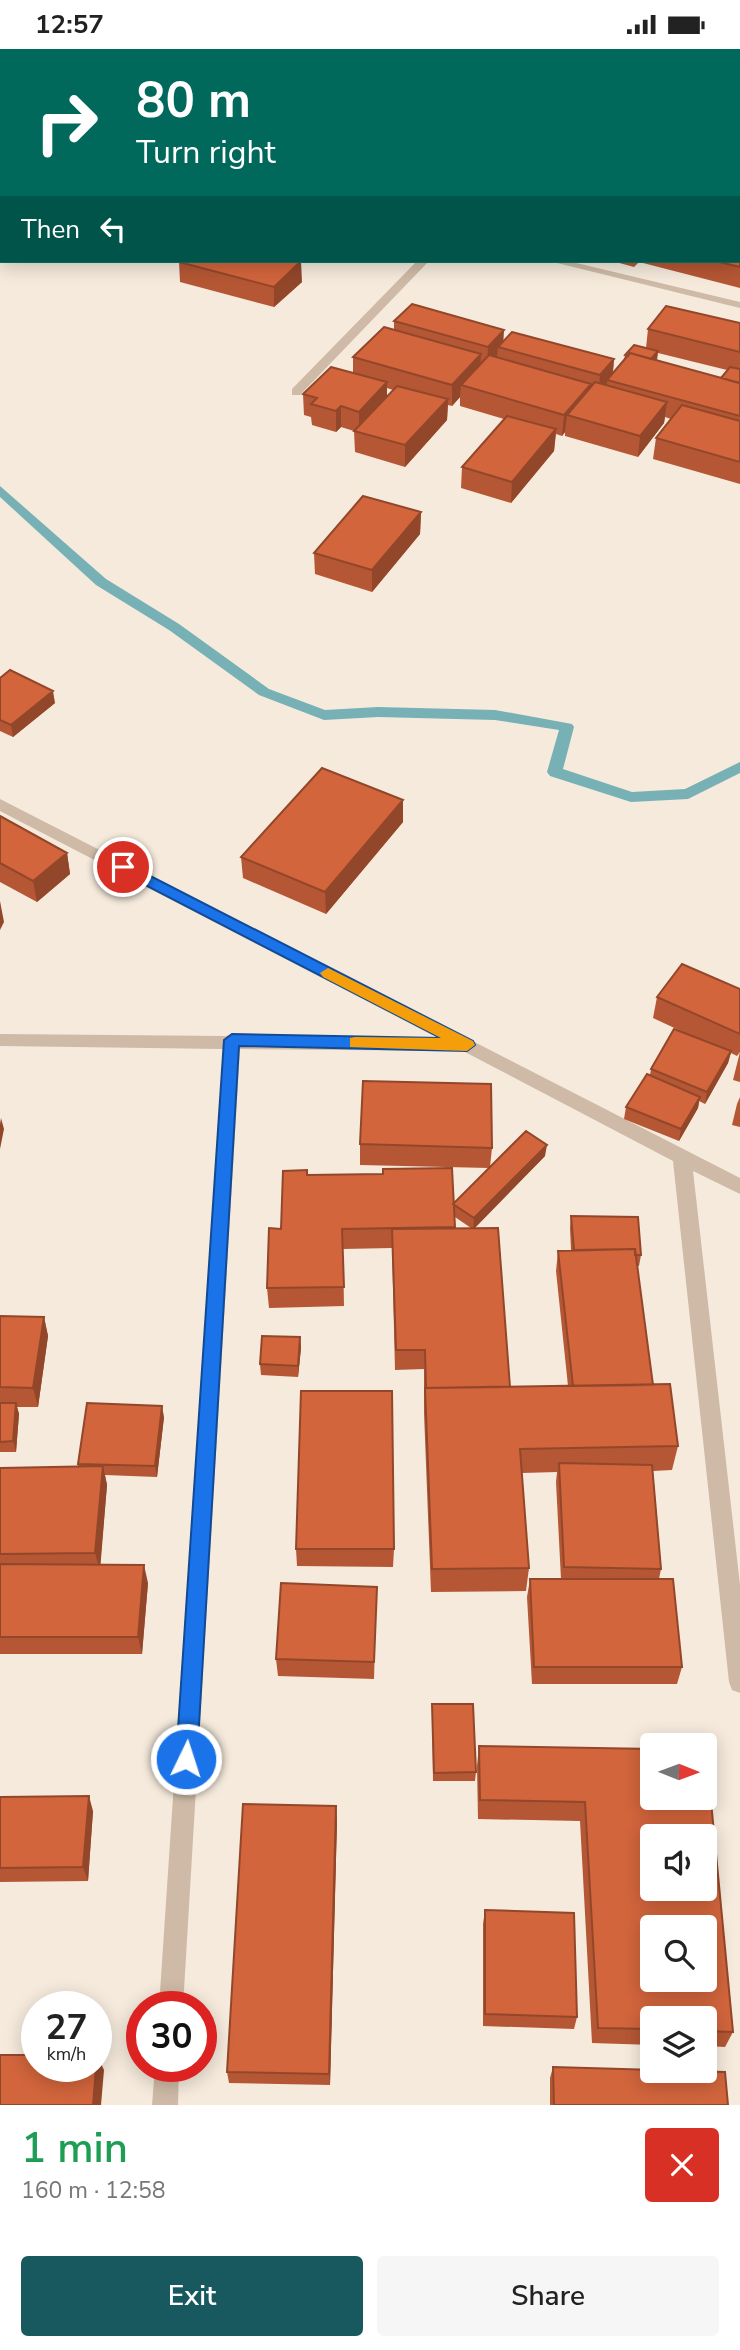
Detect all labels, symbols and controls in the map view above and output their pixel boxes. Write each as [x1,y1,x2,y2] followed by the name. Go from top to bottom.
[35,7,104,42] text: 12:57
[136,67,251,134] text: 80 m
[21,77,112,168] icon: right
[136,131,276,174] text: Turn right
[94,210,132,248] icon: left
[21,212,80,247] text: Then
[93,837,153,897] pin
[104,848,142,886] icon: arrive
[149,1722,223,1796] position arrow
[640,1733,718,1809] north arrow
[640,1733,717,2083] map controls
[640,1824,717,1901] button: sound
[640,1915,717,1992] button: search
[126,1991,217,2082] speed limit sign: 30
[45,2004,88,2051] text: 27
[640,2006,717,2083] button: layers
[47,2042,86,2066] text: km/h
[21,2120,128,2177] text: 1 min
[645,2128,719,2202] button: close
[21,2175,166,2206] text: 160 m · 12:58
[21,2256,363,2336] button: Exit
[377,2256,719,2336] button: Share

